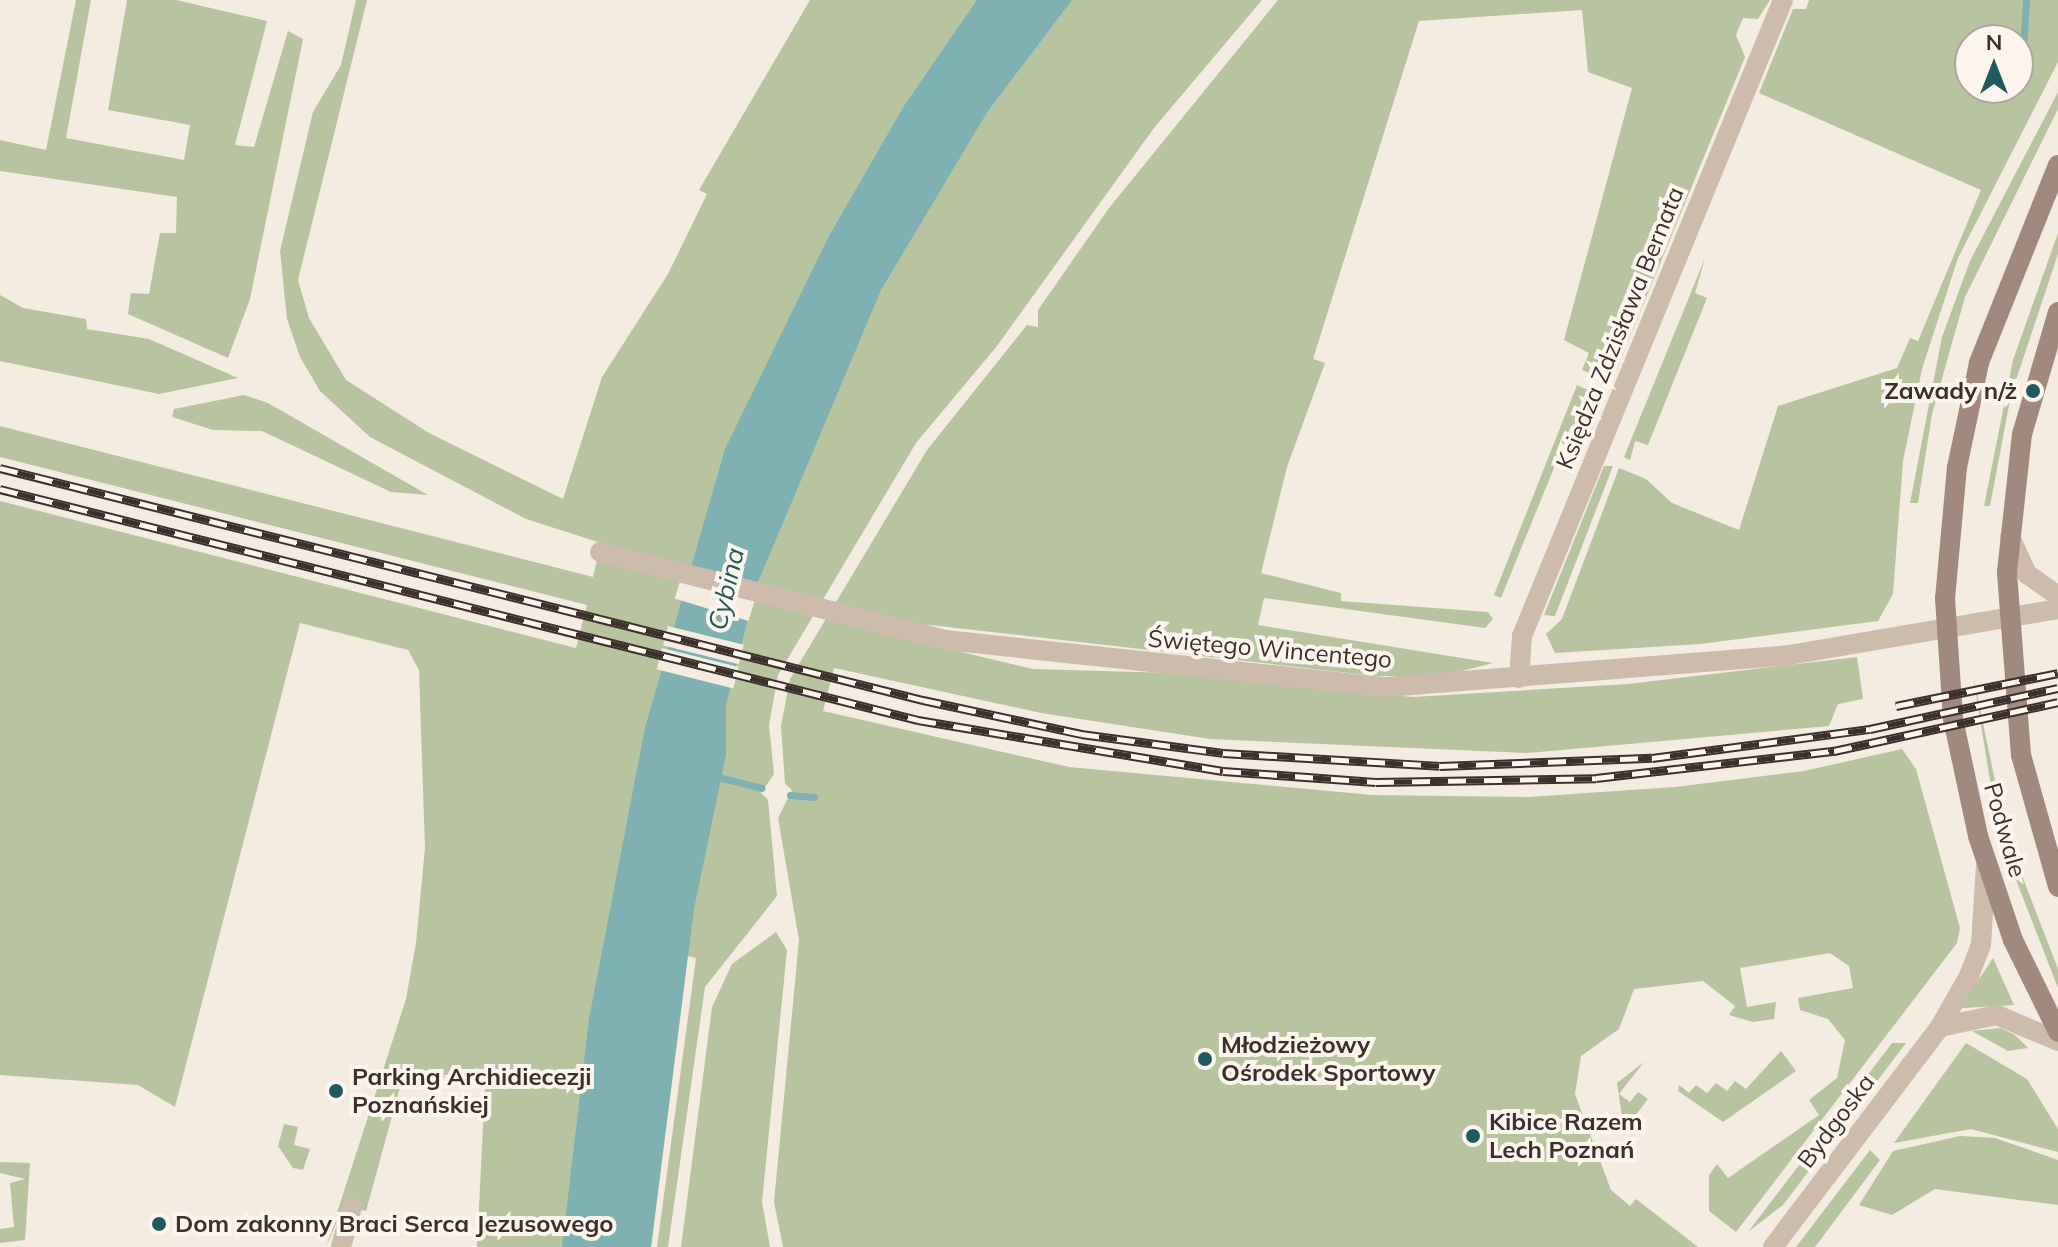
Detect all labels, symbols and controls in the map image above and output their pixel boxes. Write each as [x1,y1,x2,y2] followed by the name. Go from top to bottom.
[1954,24,2034,104] north arrow
[1986,28,2002,56] text: N
[1550,183,1690,473] street label: Księdza Zdzisława Bernata
[1884,377,2017,405] place label: Zawady n/ż
[2024,382,2042,400] marker: Zawady n/ż
[701,545,751,633] water label: Cybina
[1147,624,1393,674] street label: Świętego Wincentego
[1978,779,2032,881] street label: Podwale
[1221,1031,1436,1087] place label: Młodzieżowy Ośrodek Sportowy
[1196,1050,1214,1068] marker: Młodzieżowy Ośrodek Sportowy
[352,1063,592,1119] place label: Parking Archidiecezji Poznańskiej
[1791,1068,1881,1174] street label: Bydgoska
[327,1082,345,1100] marker: Parking Archidiecezji Poznańskiej
[1489,1108,1643,1164] place label: Kibice Razem Lech Poznań
[1464,1127,1482,1145] marker: Kibice Razem Lech Poznań
[175,1210,614,1238] place label: Dom zakonny Braci Serca Jezusowego
[150,1215,168,1233] marker: Dom zakonny Braci Serca Jezusowego

